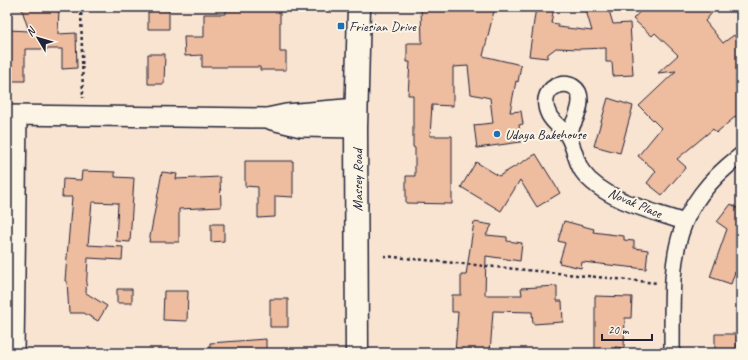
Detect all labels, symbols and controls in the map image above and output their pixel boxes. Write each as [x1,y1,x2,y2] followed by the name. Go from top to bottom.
[18,18,58,58] north arrow
[349,18,417,35] place label: Friesian Drive
[336,21,346,31] marker: Friesian Drive
[23,23,39,39] text: N
[505,126,587,143] place label: Udaya Bakehouse
[492,129,502,139] marker: Udaya Bakehouse
[349,146,366,211] street label: Massey Road
[606,184,666,222] street label: Novak Place
[602,316,652,342] scale bar
[608,322,630,338] text: 20 m

